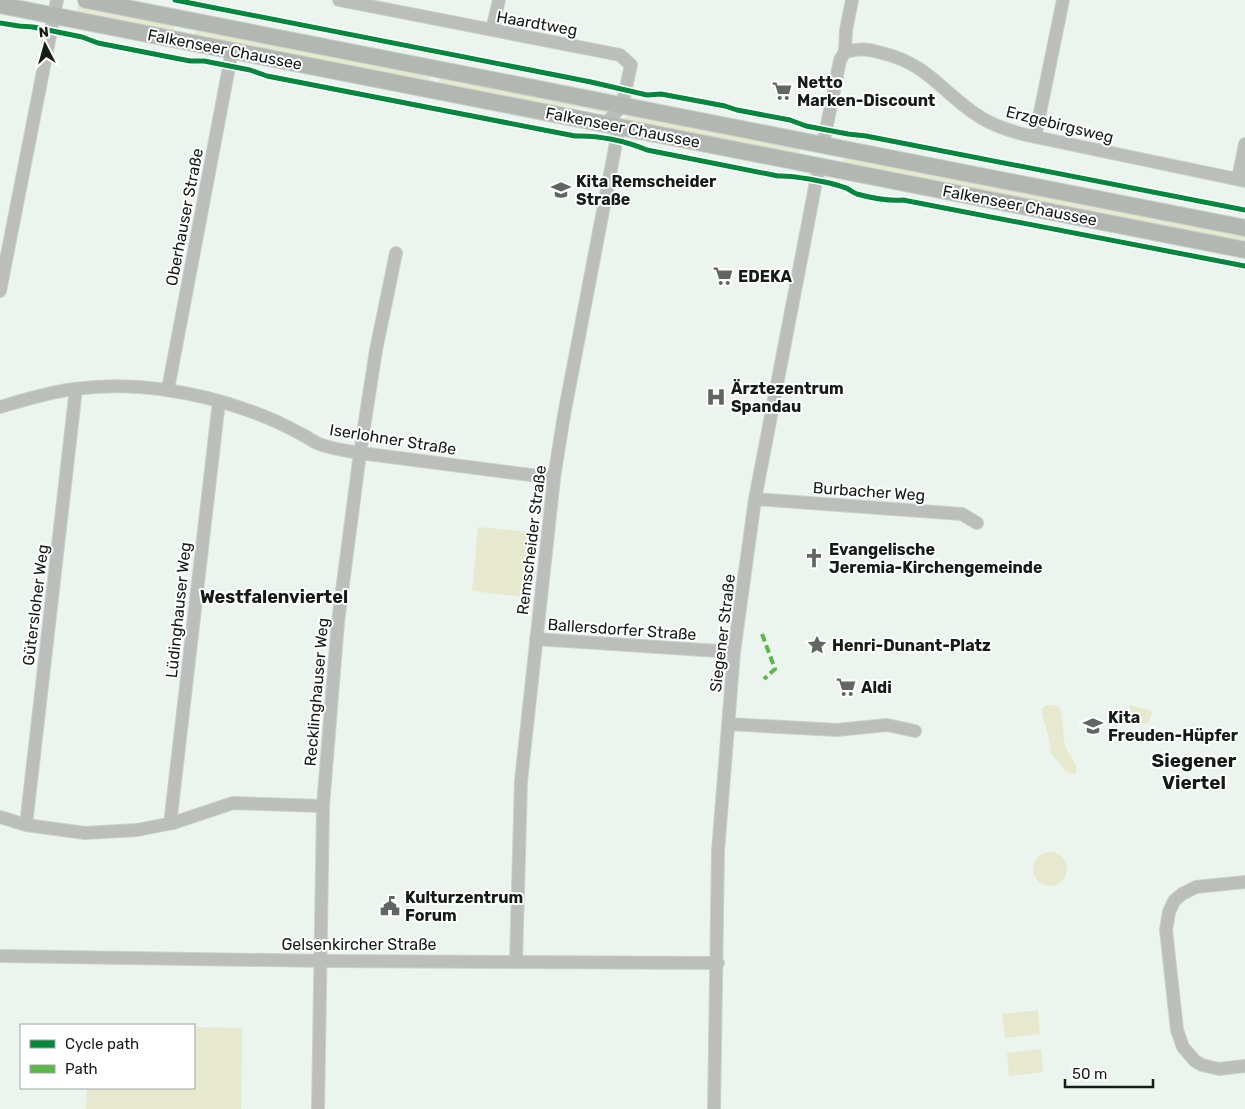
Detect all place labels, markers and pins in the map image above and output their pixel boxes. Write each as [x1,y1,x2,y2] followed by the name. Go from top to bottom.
[797,73,936,110] place label: Netto Marken-Discount
[771,80,793,102] supermarket icon: Netto Marken-Discount
[576,172,717,209] place label: Kita Remscheider Straße
[550,179,572,201] school or university icon: Kita Remscheider Straße
[712,265,734,287] supermarket icon: EDEKA
[738,267,793,286] place label: EDEKA
[731,379,844,416] place label: Ärztezentrum Spandau
[705,386,727,408] hospital icon: Ärztezentrum Spandau
[829,540,1042,577] place label: Evangelische Jeremia-Kirchengemeinde
[803,547,825,569] church icon: Evangelische Jeremia-Kirchengemeinde
[806,634,828,656] place icon: Henri-Dunant-Platz
[832,636,991,655] place label: Henri-Dunant-Platz
[835,676,857,698] supermarket icon: Aldi
[861,678,892,697] place label: Aldi
[1108,708,1239,745] place label: Kita Freuden-Hüpfer
[1082,715,1104,737] school or university icon: Kita Freuden-Hüpfer
[405,888,523,925] place label: Kulturzentrum Forum
[379,895,401,917] public building icon: Kulturzentrum Forum

